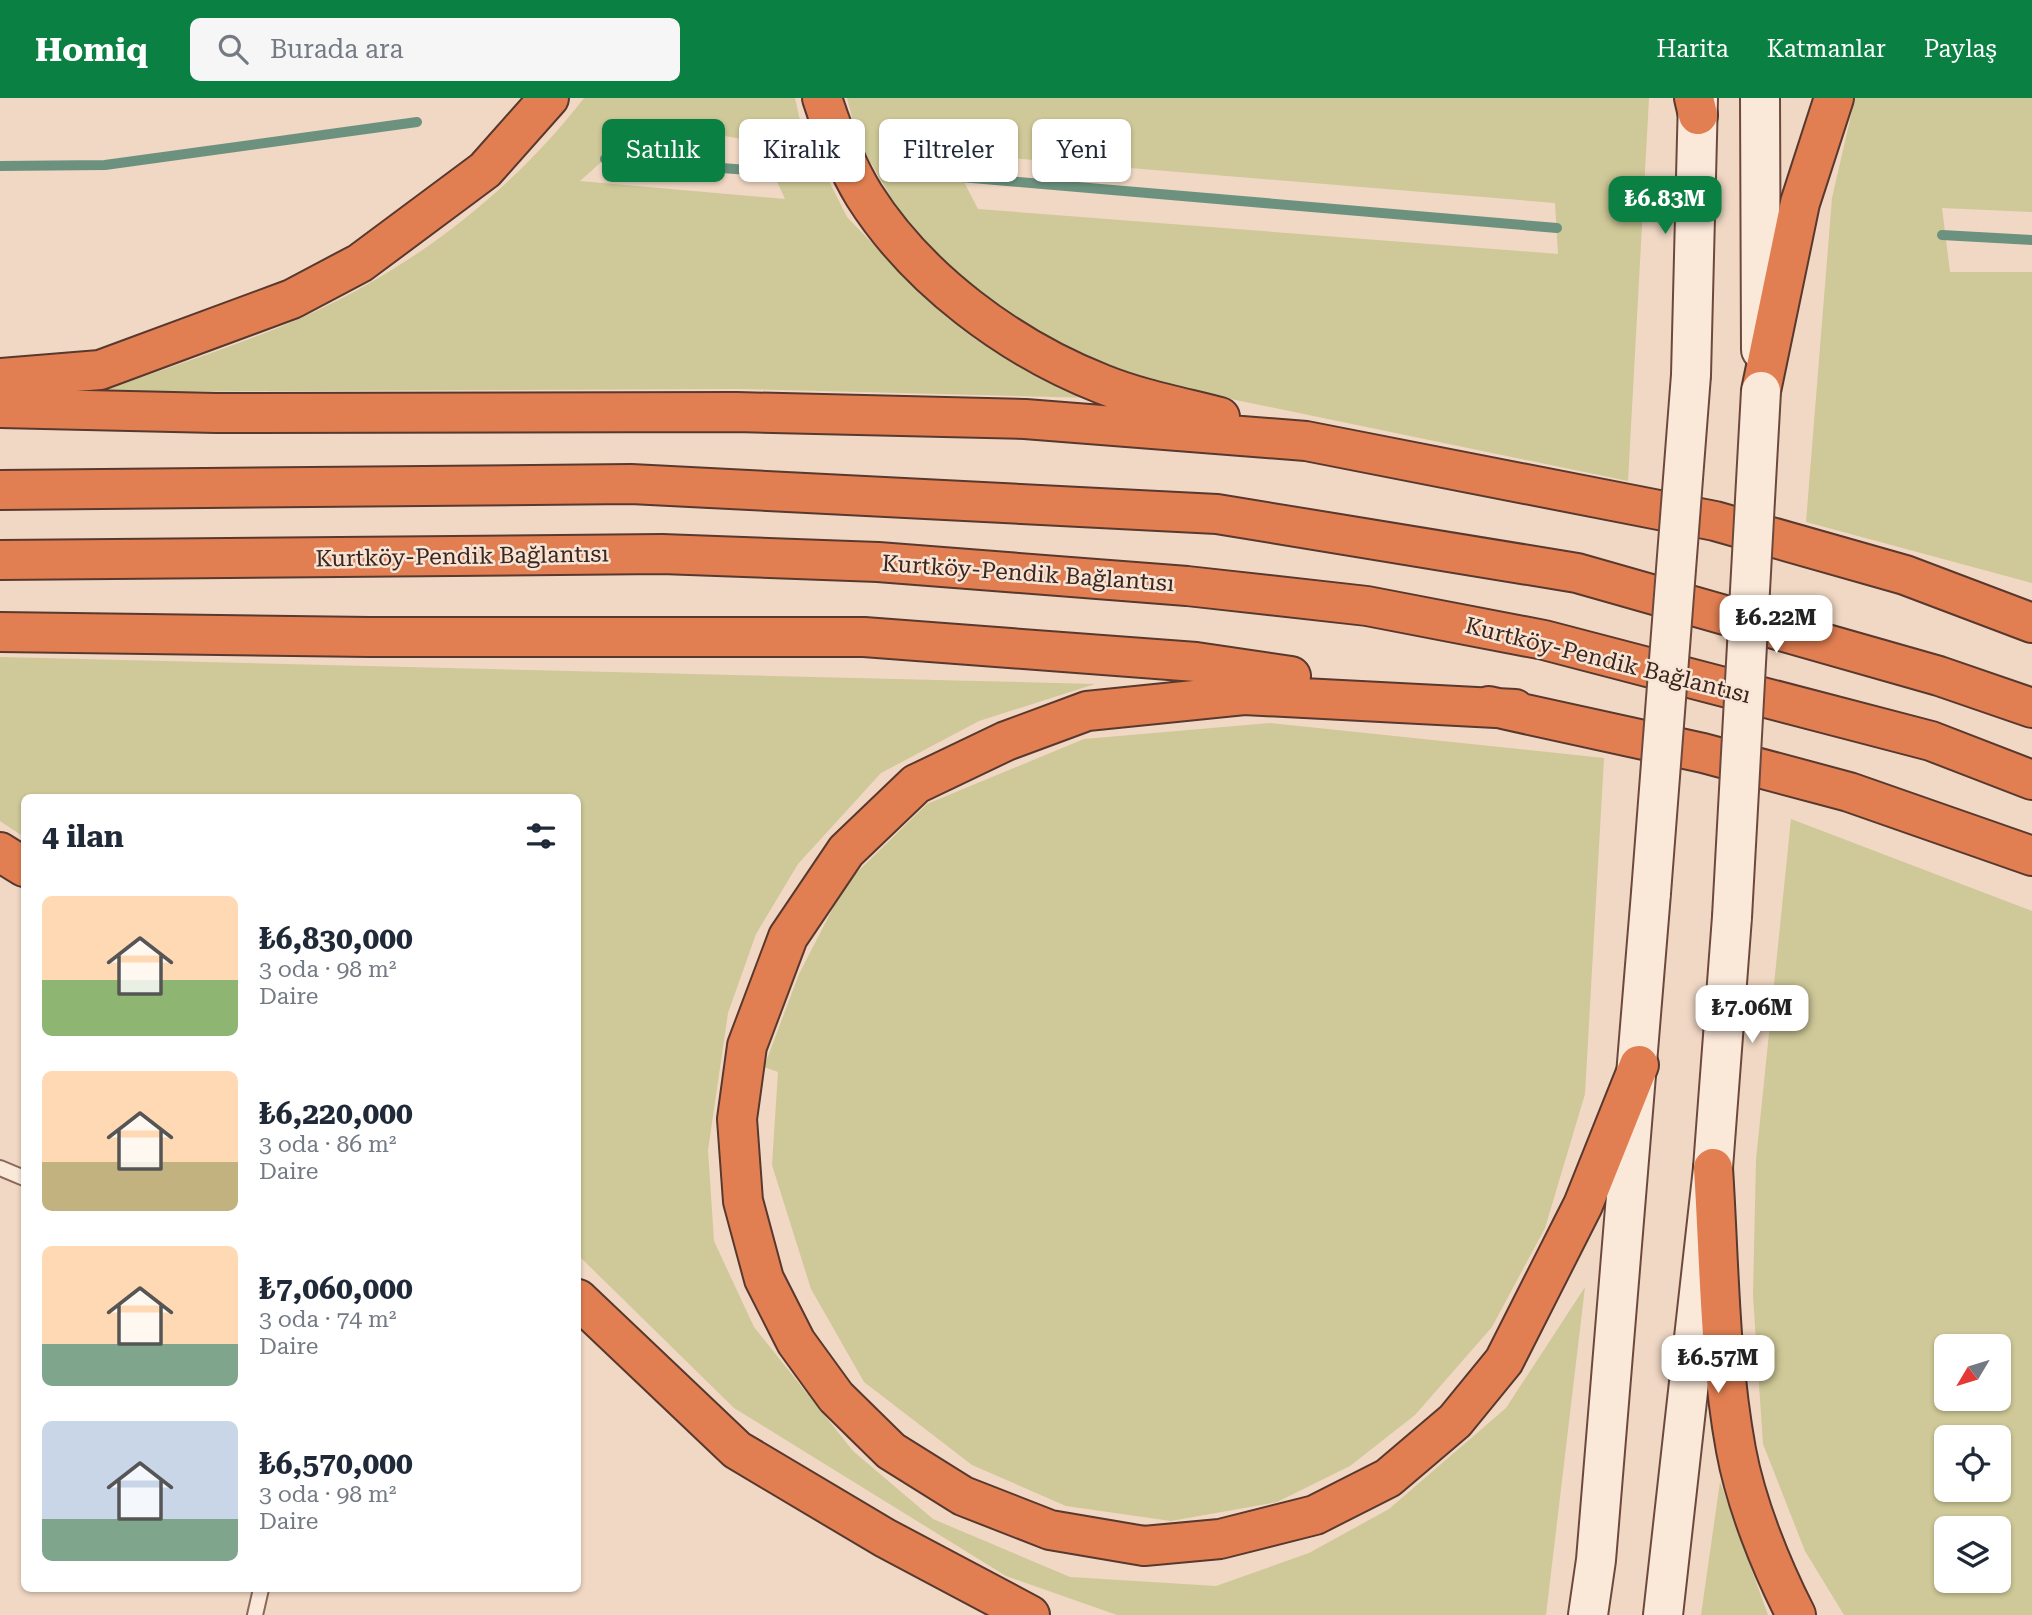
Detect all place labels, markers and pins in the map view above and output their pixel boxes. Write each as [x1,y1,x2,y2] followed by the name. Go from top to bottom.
[1608,176,1722,236] pin: ₺6.83M
[1719,596,1833,655] pin: ₺6.22M
[1695,986,1809,1045] pin: ₺7.06M
[1661,1336,1775,1395] pin: ₺6.57M

